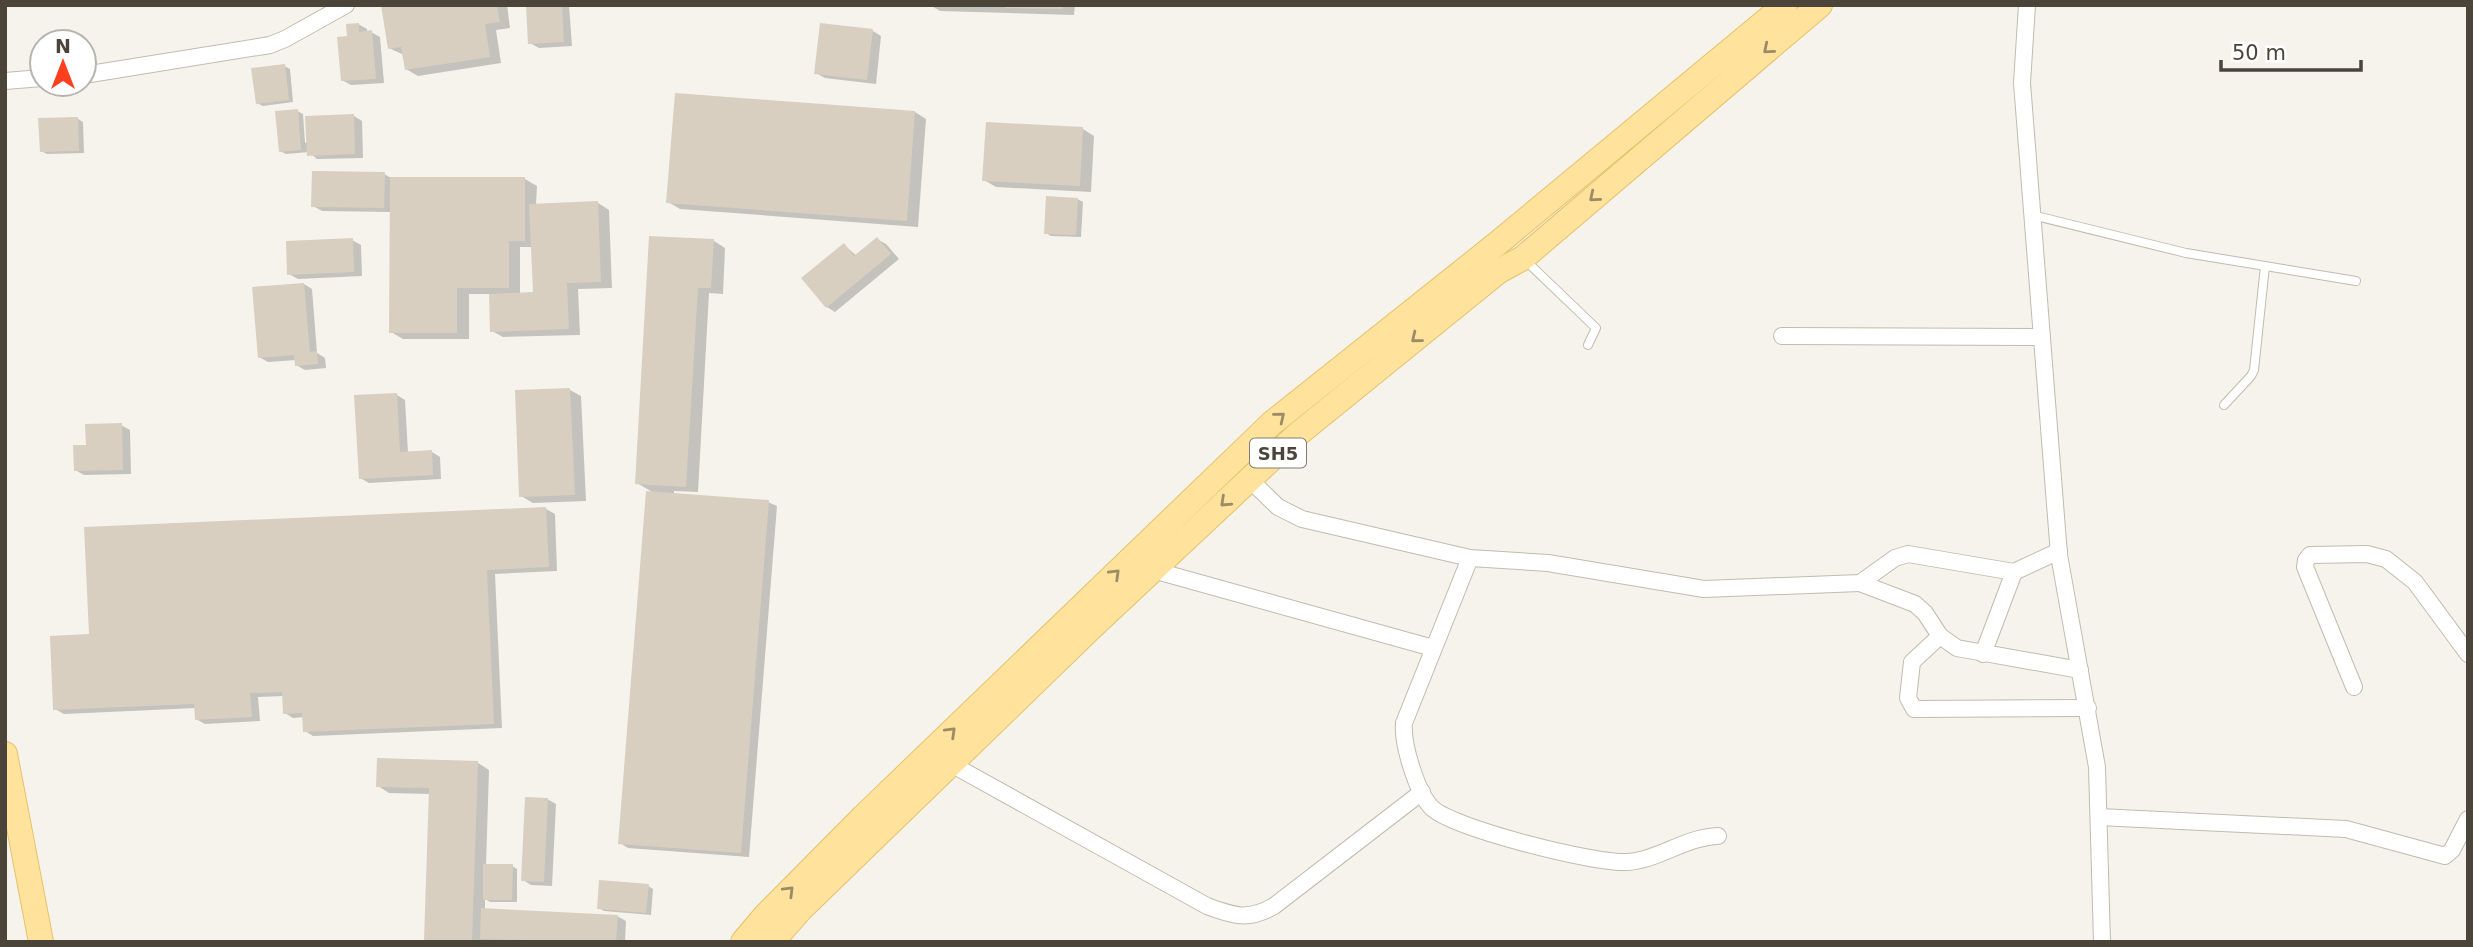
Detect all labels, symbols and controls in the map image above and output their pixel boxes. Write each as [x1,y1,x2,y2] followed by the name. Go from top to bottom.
[28,28,98,98] north arrow
[2221,28,2361,72] scale bar
[55,35,71,57] text: N
[1763,41,1775,54] one-way arrow
[2232,41,2286,65] text: 50 m
[1590,189,1603,201] one-way arrow
[1412,329,1424,342] one-way arrow
[1272,413,1284,426] one-way arrow
[1250,438,1306,467] road number: SH5
[1221,493,1234,506] one-way arrow
[1107,570,1120,583] one-way arrow
[943,727,956,740] one-way arrow
[780,886,793,899] one-way arrow

